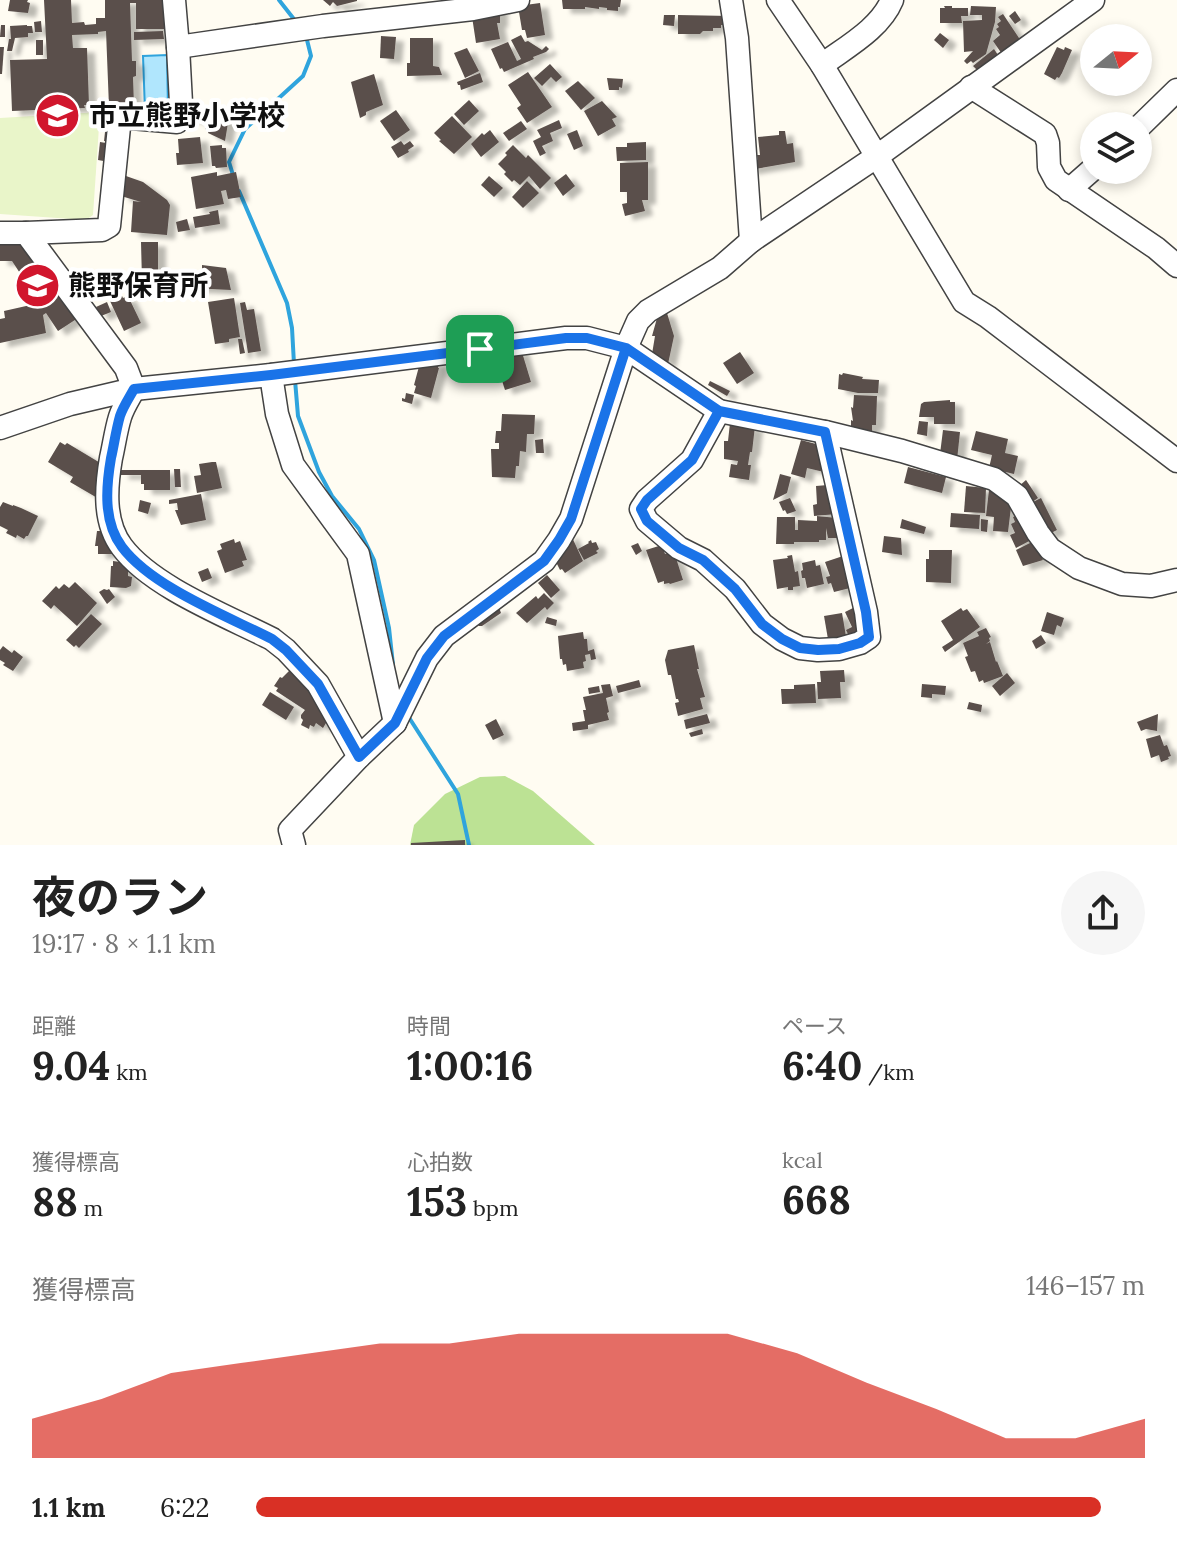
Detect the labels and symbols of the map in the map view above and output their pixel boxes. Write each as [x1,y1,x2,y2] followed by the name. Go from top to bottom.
[1080,24,1152,96] north arrow
[34,91,82,139] school or university icon: 市立熊野小学校
[89,97,285,133] place label: 市立熊野小学校
[13,261,61,309] school or university icon: 熊野保育所
[68,267,208,303] place label: 熊野保育所
[446,315,514,383] pin

